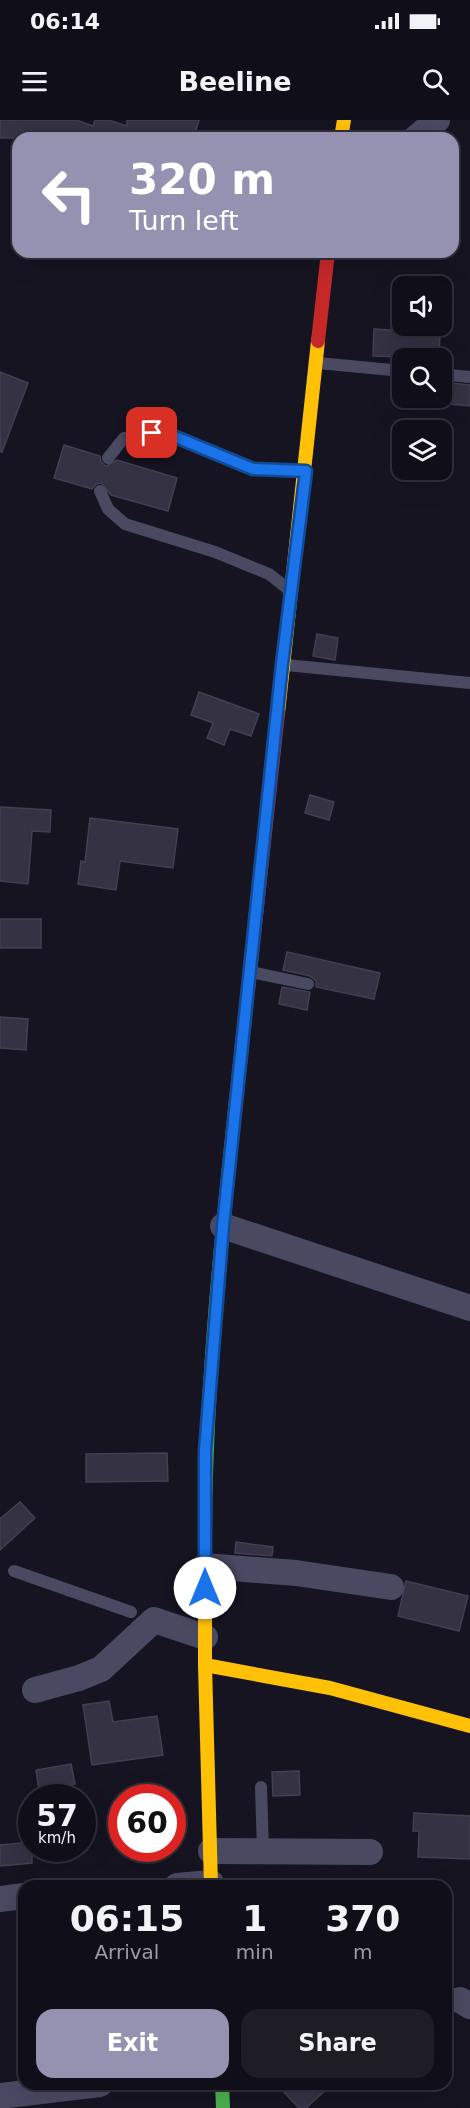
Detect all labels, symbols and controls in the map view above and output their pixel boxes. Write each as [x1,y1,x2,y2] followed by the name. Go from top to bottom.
[30,9,100,34] text: 06:14
[18,65,51,98] icon: menu
[419,65,452,98] icon: search
[178,66,292,97] text: Beeline
[129,155,275,204] text: 320 m
[30,156,108,234] icon: left
[129,205,239,236] text: Turn left
[392,276,452,480] map controls
[392,276,452,336] button: sound
[392,348,452,408] button: search
[126,407,177,458] pin
[135,416,168,449] icon: arrive
[392,420,452,480] button: layers
[173,1556,237,1620] position arrow
[108,1784,186,1862] speed limit sign: 60
[36,1798,78,1833] text: 57
[38,1829,76,1847] text: km/h
[70,1898,184,1939] text: 06:15
[242,1898,267,1939] text: 1
[325,1898,400,1939] text: 370
[94,1940,159,1964] text: Arrival
[236,1940,274,1964] text: min
[353,1940,373,1964] text: m
[36,2009,229,2078] button: Exit
[241,2009,434,2078] button: Share

